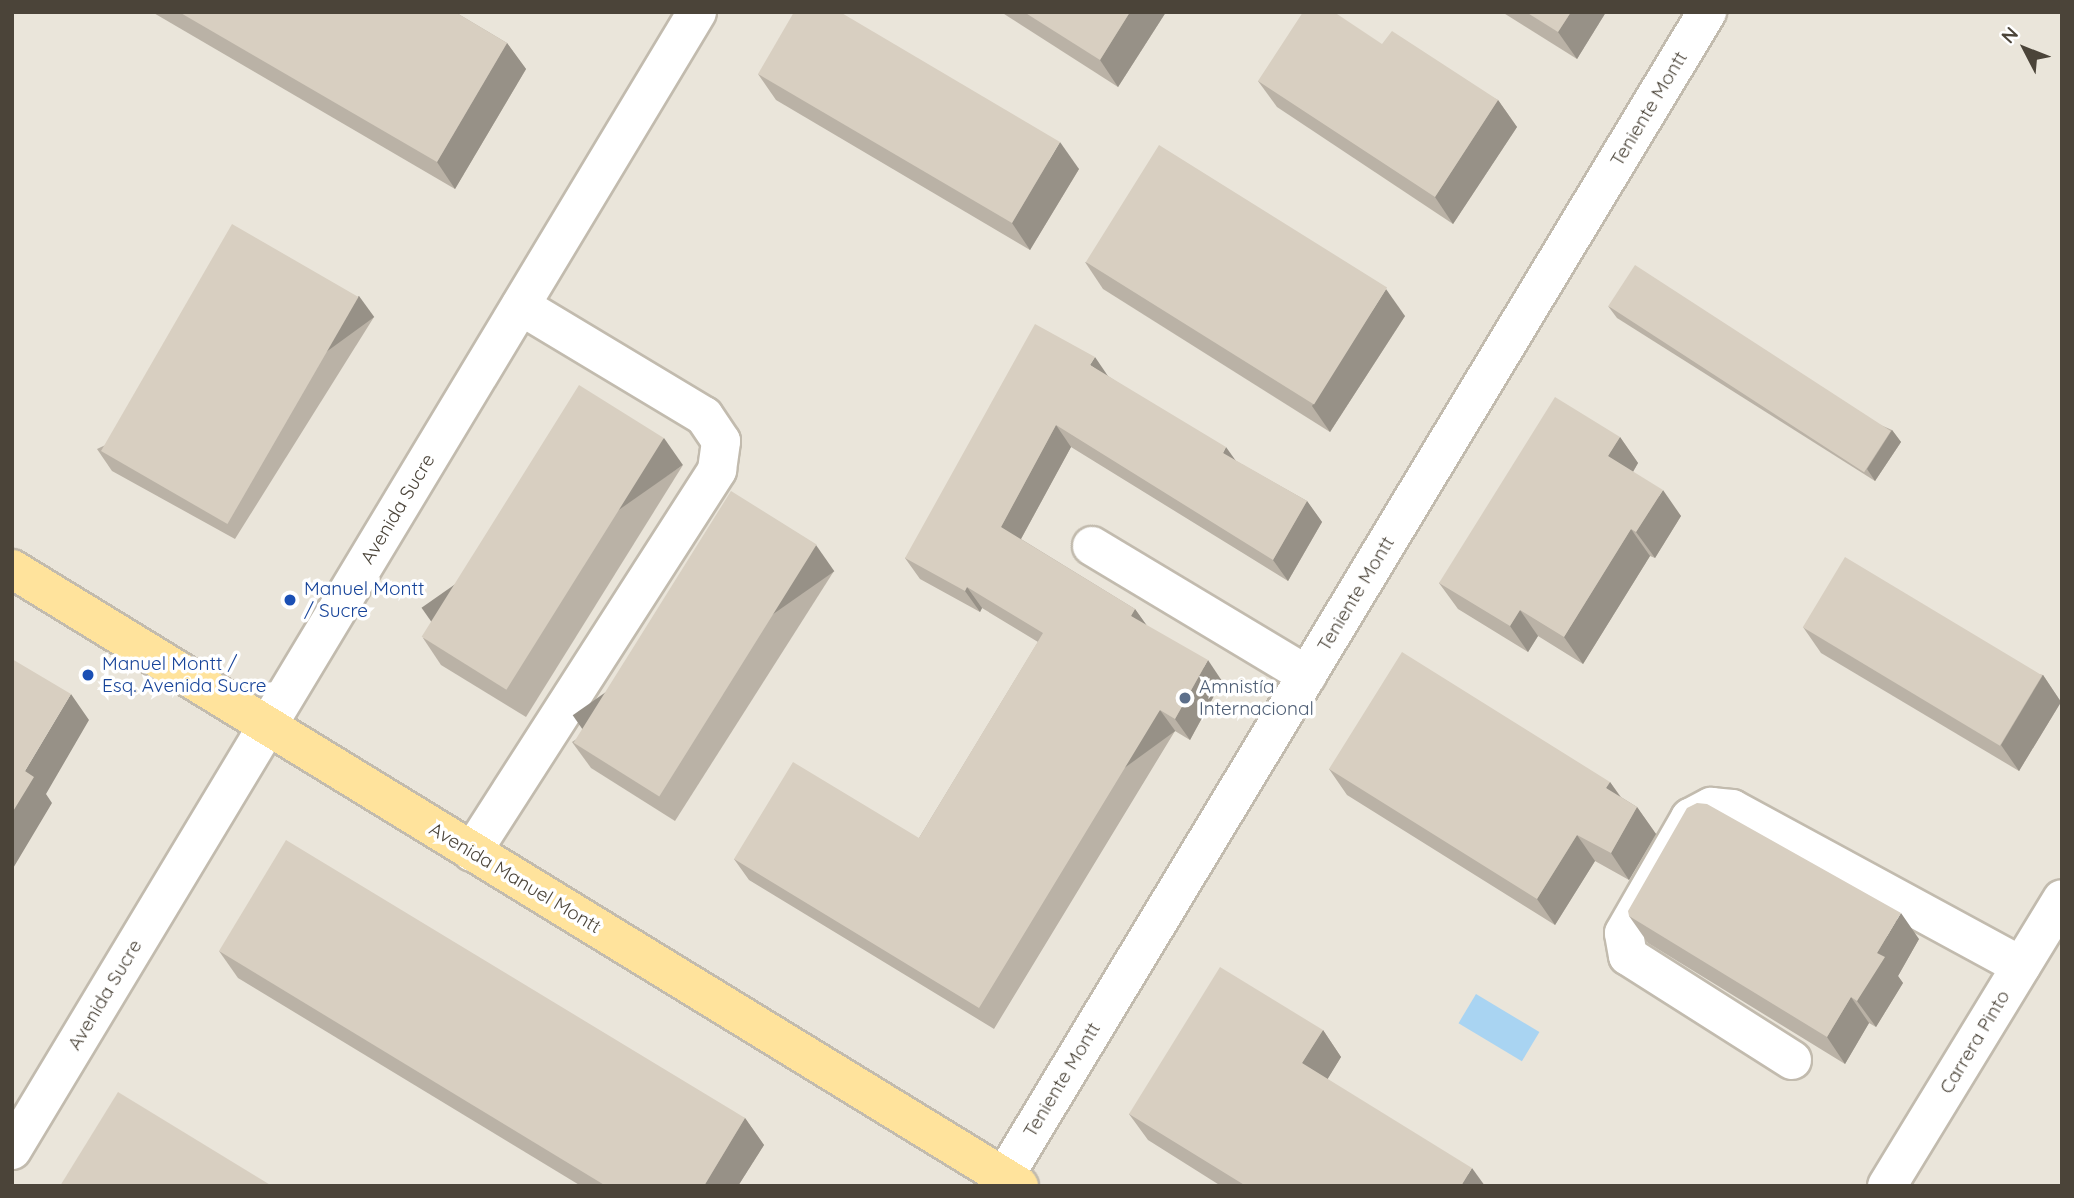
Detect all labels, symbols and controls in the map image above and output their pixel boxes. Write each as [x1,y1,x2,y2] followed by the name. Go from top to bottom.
[1990,14,2060,84] north arrow
[1996,22,2023,48] text: N
[1606,47,1692,171] street label: Teniente Montt
[356,450,440,568] street label: Avenida Sucre
[1313,532,1399,656] street label: Teniente Montt
[304,578,424,622] place label: Manuel Montt / Sucre
[282,592,298,608] marker: Manuel Montt / Sucre
[102,653,267,697] place label: Manuel Montt / Esq. Avenida Sucre
[80,667,96,683] marker: Manuel Montt / Esq. Avenida Sucre
[1199,676,1314,720] place label: Amnistía Internacional
[1177,690,1193,706] marker: Amnistía Internacional
[425,818,605,938] street label: Avenida Manuel Montt
[63,936,147,1054] street label: Avenida Sucre
[1935,986,2015,1098] street label: Carrera Pinto
[1019,1018,1105,1142] street label: Teniente Montt

